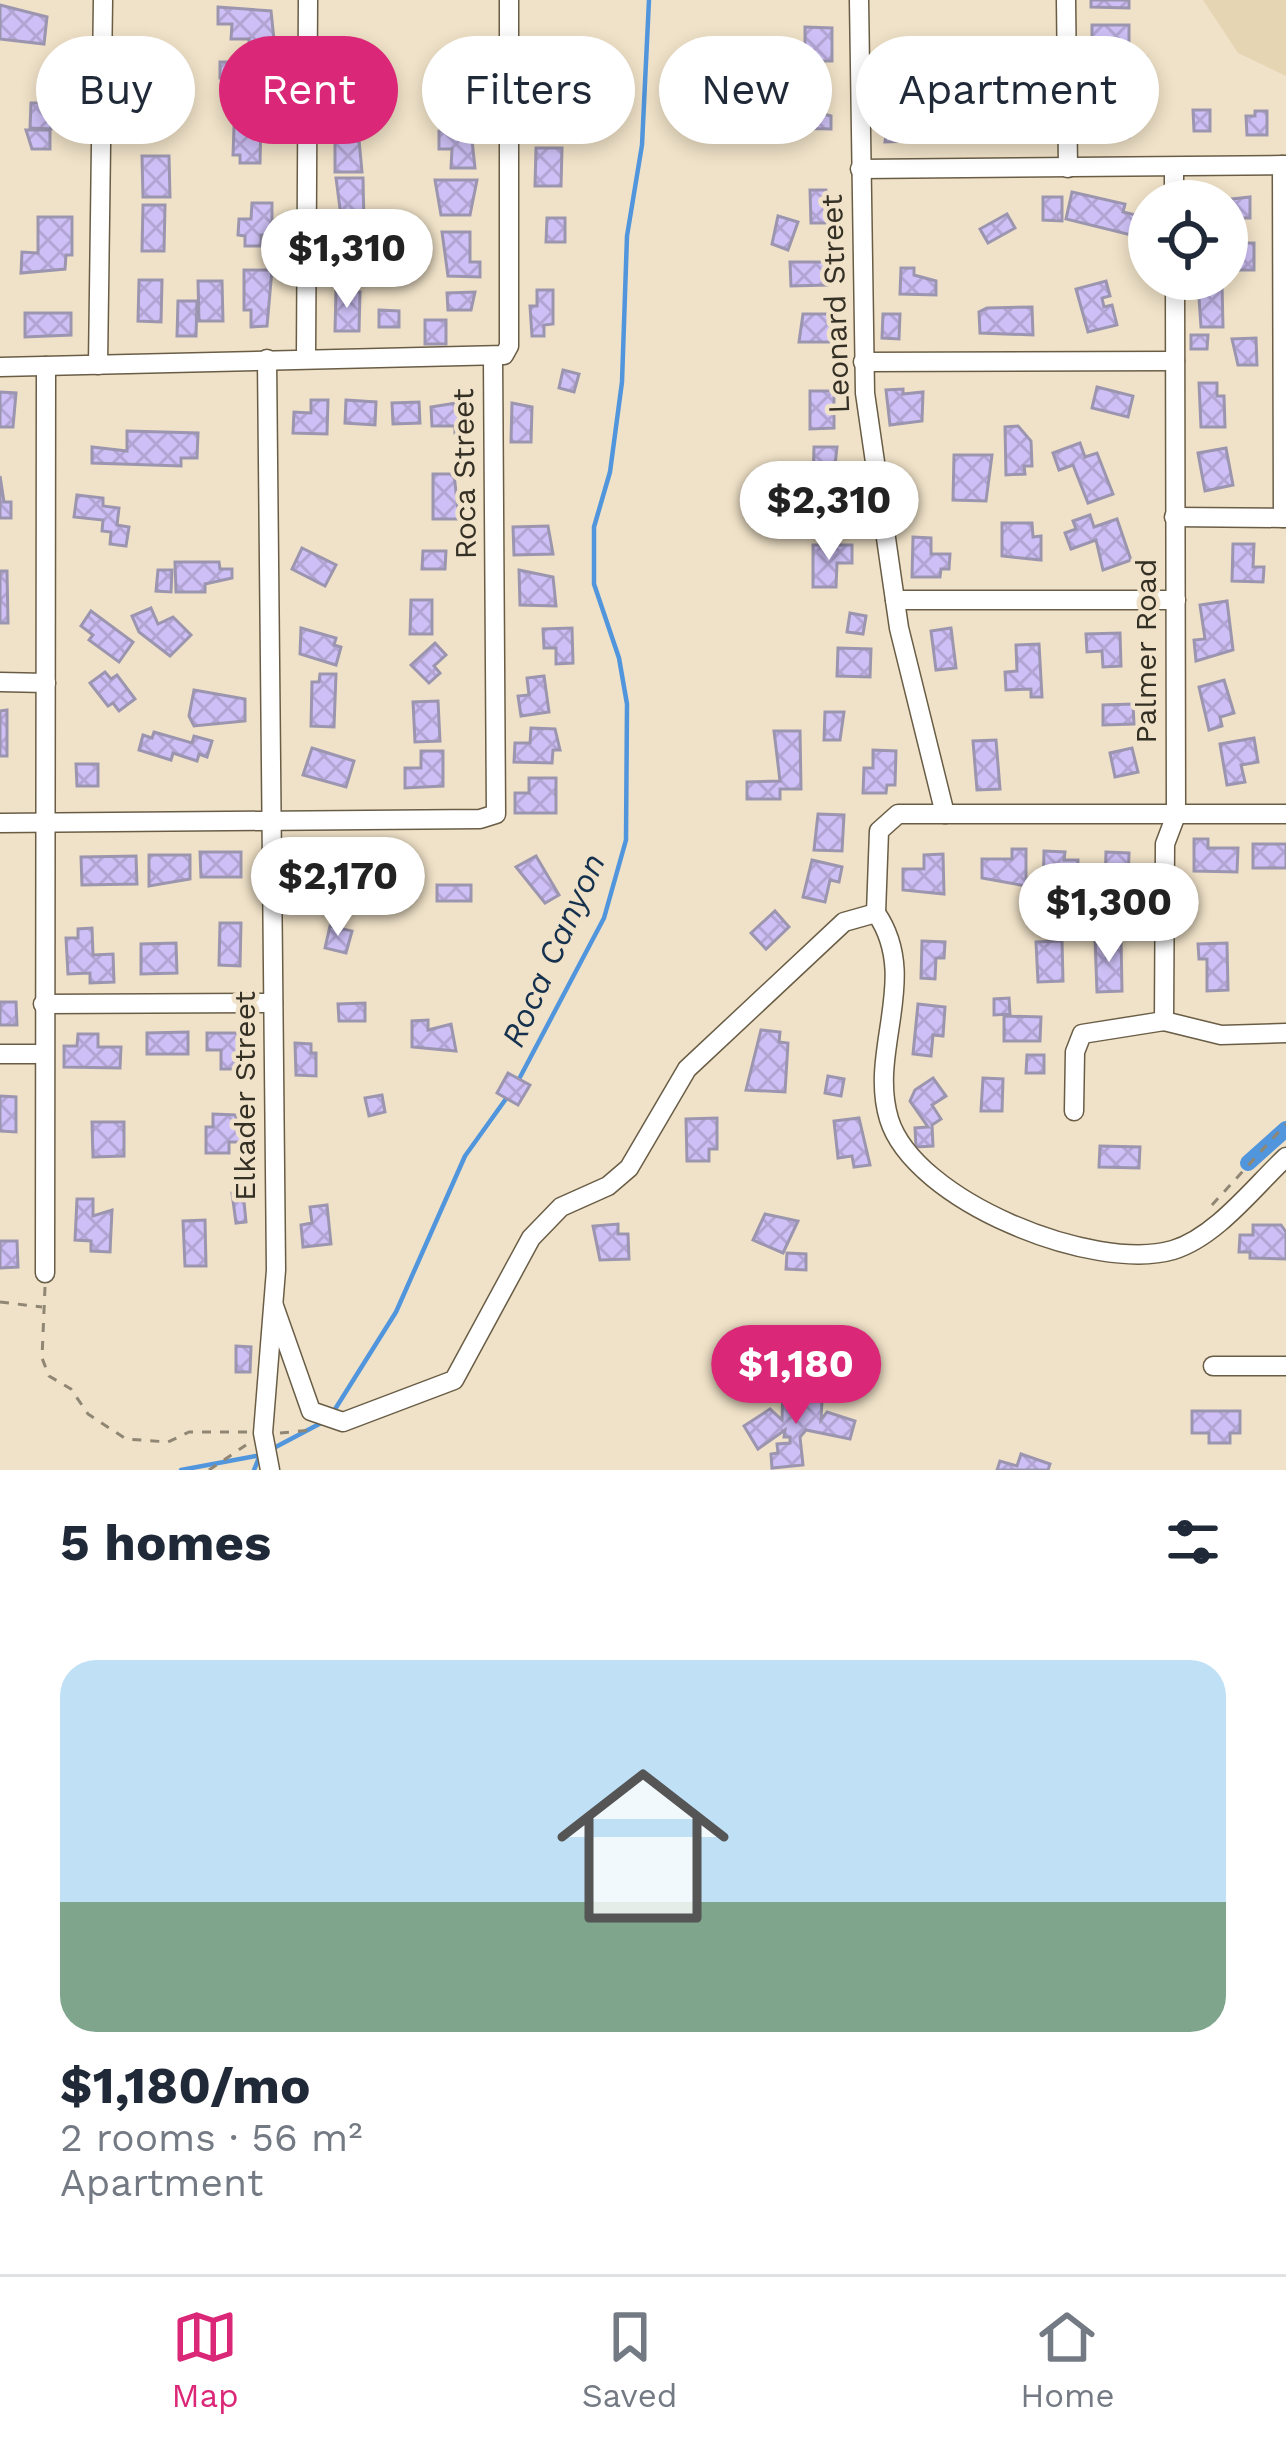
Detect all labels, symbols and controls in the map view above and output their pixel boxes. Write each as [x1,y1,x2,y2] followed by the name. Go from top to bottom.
[36,36,195,144] chip: Buy
[219,36,398,144] chip: Rent
[422,36,635,144] chip: Filters
[659,36,832,144] chip: New
[856,36,1159,144] chip: Apartment
[1128,180,1248,300] map controls
[1128,180,1248,300] button: locate
[814,193,856,414] street label: Leonard Street
[249,209,445,311] pin: $1,310
[288,225,406,270] text: $1,310
[445,388,483,560] street label: Roca Street
[731,461,927,563] pin: $2,310
[767,477,891,522] text: $2,310
[1128,558,1163,744] street label: Palmer Road
[240,837,436,939] pin: $2,170
[493,847,613,1053] water label: Roca Canyon
[278,853,398,898] text: $2,170
[1011,863,1207,965] pin: $1,300
[1046,879,1172,924] text: $1,300
[227,990,262,1201] street label: Elkader Street
[698,1325,894,1427] pin: $1,180
[738,1341,854,1386] text: $1,180
[1160,1509,1226,1575] icon: filters
[60,1513,271,1572] text: 5 homes
[535,1738,751,1954] icon: home
[60,2056,311,2115] text: $1,180/mo
[60,2115,362,2160] text: 2 rooms · 56 m²
[60,2160,263,2205] text: Apartment
[171,2304,239,2415] tab: Map
[582,2304,677,2415] tab: Saved
[1020,2304,1115,2415] tab: Home

